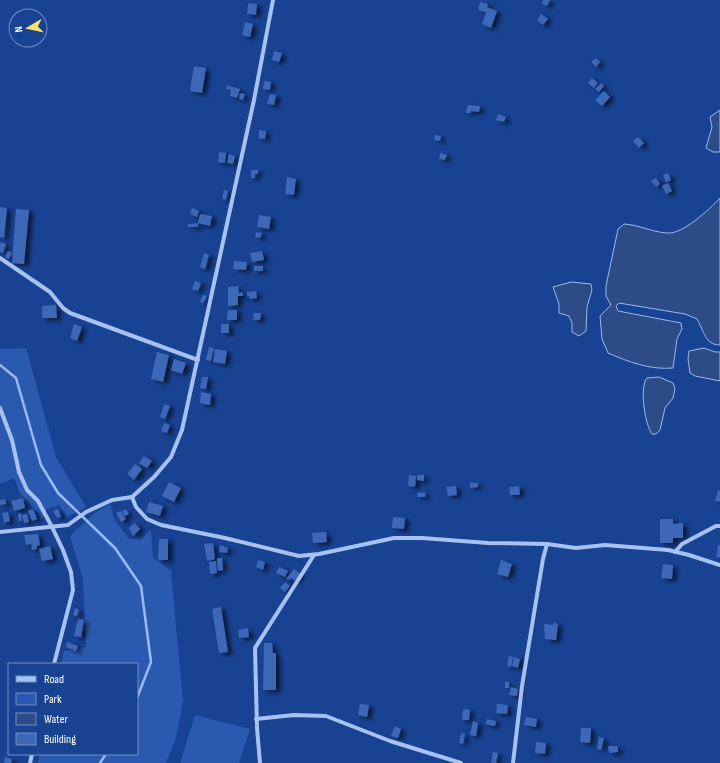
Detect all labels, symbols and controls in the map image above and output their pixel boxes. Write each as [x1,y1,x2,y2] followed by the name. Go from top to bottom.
[8,8,48,48] north arrow
[12,25,25,33] text: N
[8,663,138,755] legend
[44,672,64,687] text: Road
[44,692,62,707] text: Park
[44,712,68,727] text: Water
[44,732,76,747] text: Building

